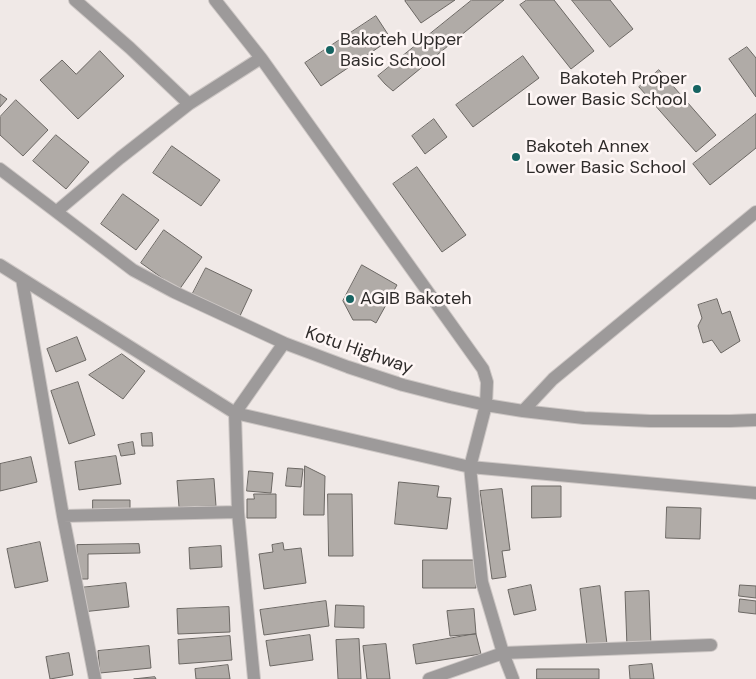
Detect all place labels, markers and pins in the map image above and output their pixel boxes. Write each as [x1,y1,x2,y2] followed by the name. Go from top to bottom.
[340,29,463,72] place label: Bakoteh Upper Basic School
[324,44,336,56] marker: Bakoteh Upper Basic School
[527,68,687,110] place label: Bakoteh Proper Lower Basic School
[691,83,703,95] marker: Bakoteh Proper Lower Basic School
[526,136,686,178] place label: Bakoteh Annex Lower Basic School
[510,151,522,163] marker: Bakoteh Annex Lower Basic School
[360,288,471,310] place label: AGIB Bakoteh
[344,293,356,305] marker: AGIB Bakoteh

